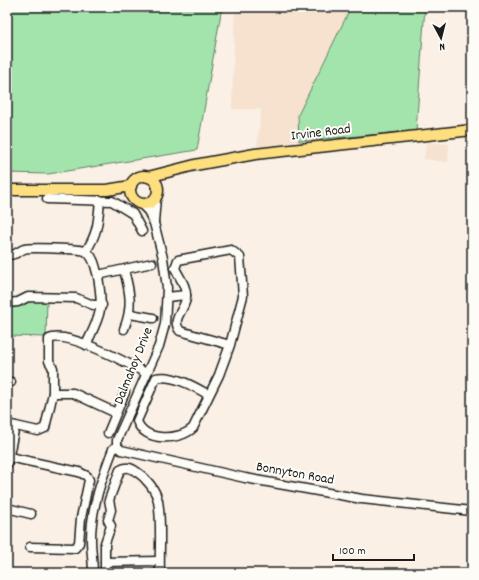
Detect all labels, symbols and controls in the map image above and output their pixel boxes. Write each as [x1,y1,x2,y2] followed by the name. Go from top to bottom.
[421,18,461,58] north arrow
[438,38,446,54] text: N
[290,119,352,147] street label: Irvine Road
[109,324,159,408] street label: Dalmahoy Drive
[254,457,336,491] street label: Bonnyton Road
[333,536,414,562] scale bar
[339,543,366,560] text: 100 m

